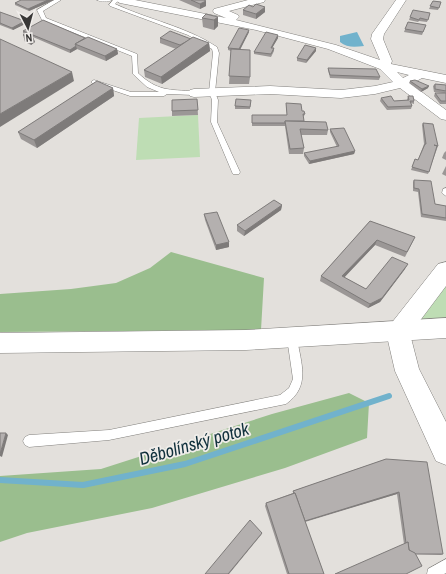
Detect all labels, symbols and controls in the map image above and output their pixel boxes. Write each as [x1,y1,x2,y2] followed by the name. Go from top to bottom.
[8,8,48,48] north arrow
[25,31,33,45] text: N
[136,416,252,471] water label: Děbolínský potok

